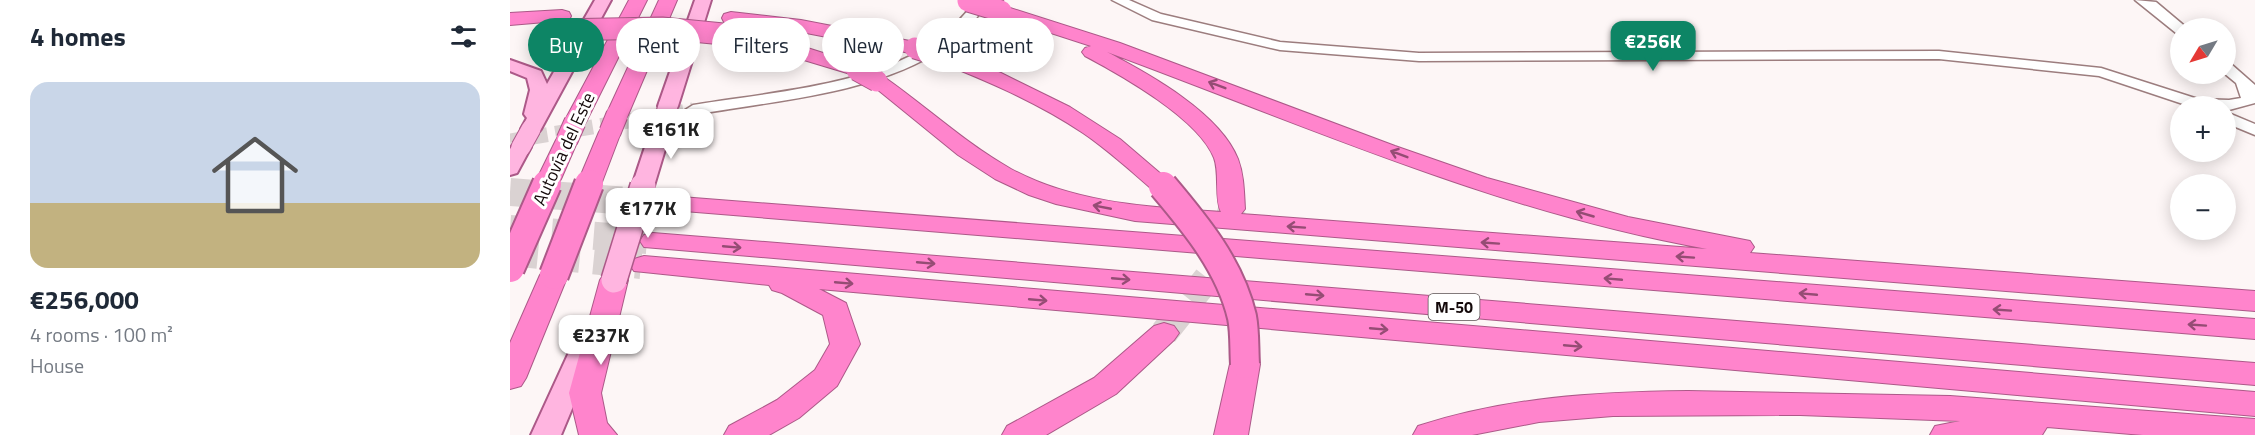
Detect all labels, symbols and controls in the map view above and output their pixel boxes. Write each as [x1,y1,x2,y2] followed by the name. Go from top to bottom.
[30,17,126,56] text: 4 homes
[528,18,604,72] chip: Buy
[616,18,700,72] chip: Rent
[712,18,810,72] chip: Filters
[822,18,904,72] chip: New
[916,18,1054,72] chip: Apartment
[2170,18,2236,84] north arrow
[2170,18,2236,240] map controls
[447,20,480,53] icon: filters
[1611,21,1695,72] pin: €256K
[1625,25,1681,56] text: €256K
[1208,79,1227,90] one-way arrow
[526,88,602,210] street label: Autovía del Este
[2170,96,2236,162] button: +
[629,109,713,160] pin: €161K
[643,113,699,144] text: €161K
[201,121,309,229] icon: home
[1390,148,1409,159] one-way arrow
[2170,174,2236,240] button: −
[606,188,690,239] pin: €177K
[620,192,676,223] text: €177K
[1093,201,1112,212] one-way arrow
[1576,208,1595,219] one-way arrow
[1286,222,1306,233] one-way arrow
[1481,237,1501,248] one-way arrow
[721,242,741,253] one-way arrow
[1675,252,1695,263] one-way arrow
[916,258,936,269] one-way arrow
[1604,273,1624,284] one-way arrow
[1110,274,1130,285] one-way arrow
[833,278,853,289] one-way arrow
[30,280,139,319] text: €256,000
[1798,288,1818,299] one-way arrow
[1305,290,1324,301] one-way arrow
[1028,294,1048,305] one-way arrow
[1428,294,1480,320] road number: M-50
[1993,304,2013,315] one-way arrow
[559,315,643,366] pin: €237K
[30,319,173,350] text: 4 rooms · 100 m²
[573,319,629,350] text: €237K
[2187,319,2207,330] one-way arrow
[1368,324,1388,335] one-way arrow
[1563,340,1583,351] one-way arrow
[30,350,84,381] text: House

